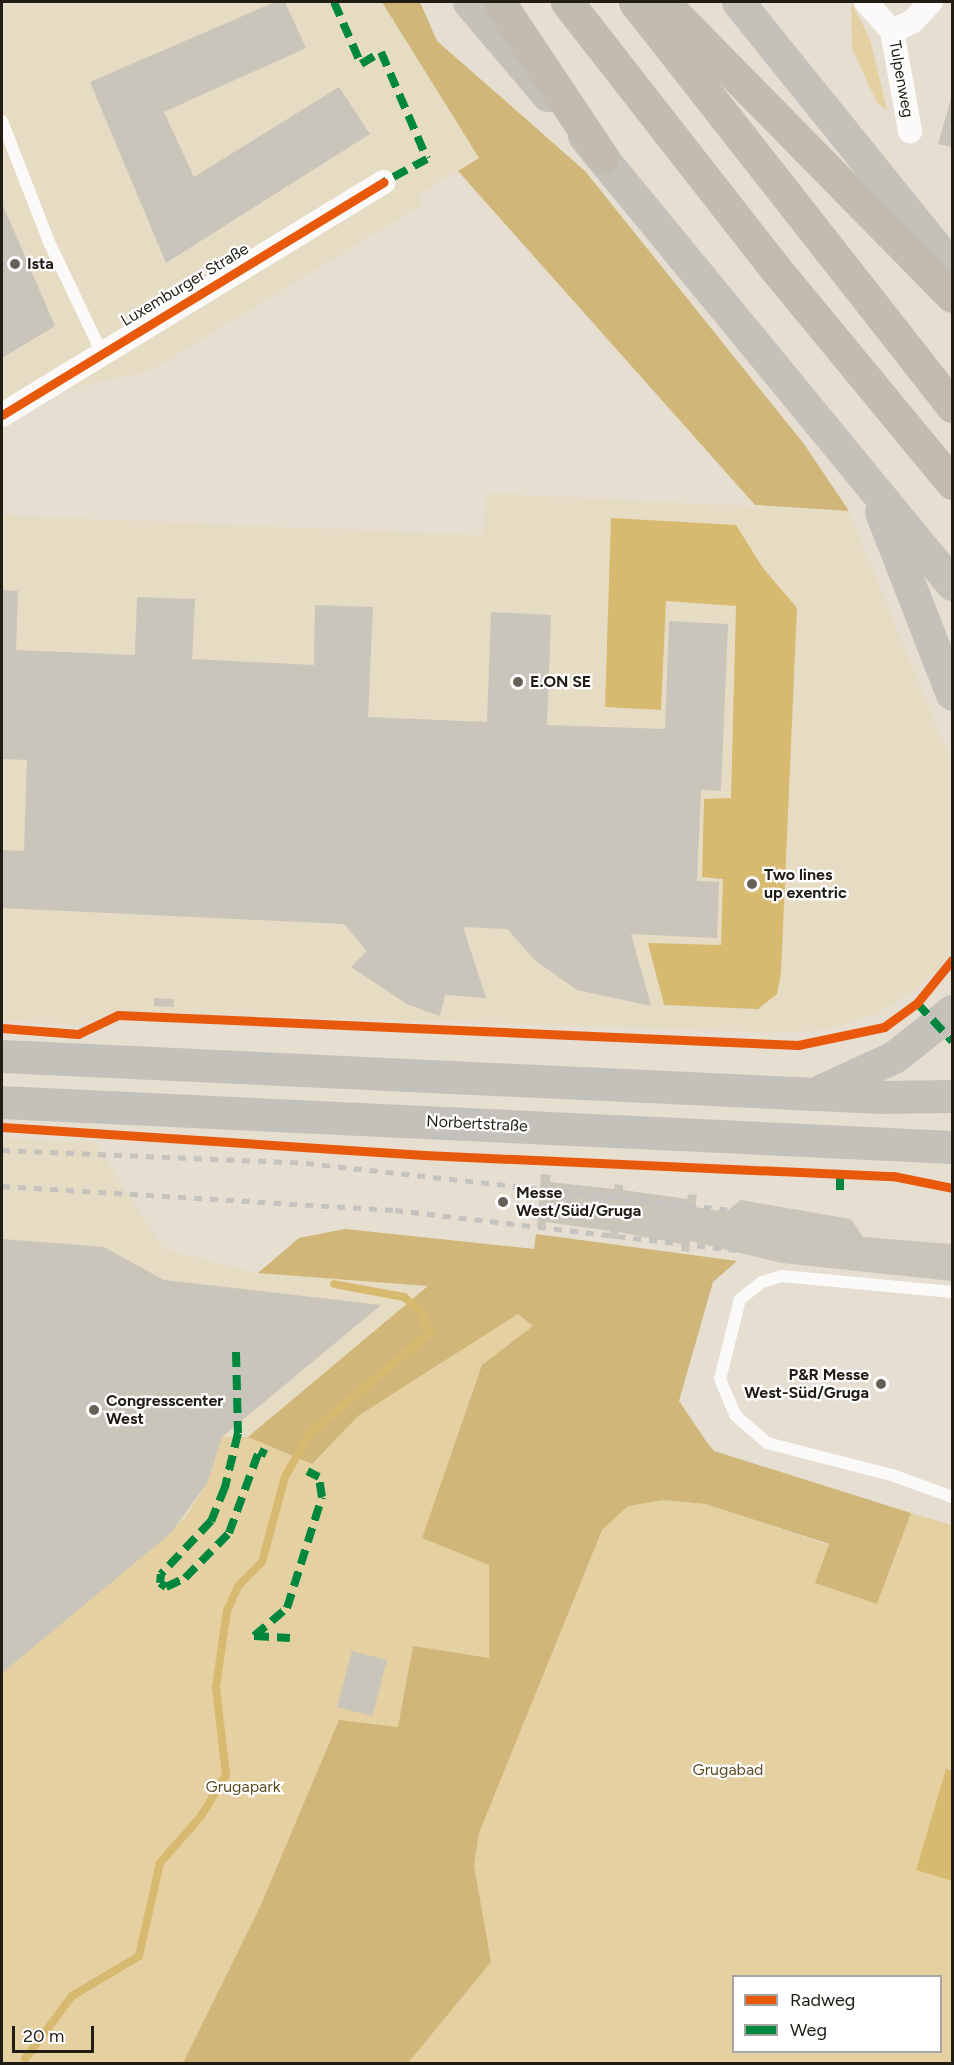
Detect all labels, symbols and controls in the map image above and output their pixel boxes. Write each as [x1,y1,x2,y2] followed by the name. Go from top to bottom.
[885,39,917,119] street label: Tulpenweg
[118,239,252,331] street label: Luxemburger Straße
[27,254,54,274] place label: Ista
[8,257,22,271] marker: Ista
[530,672,591,692] place label: E.ON SE
[511,675,525,689] marker: E.ON SE
[764,865,847,903] place label: Two lines up exentric
[745,877,759,891] marker: Two lines up exentric
[426,1112,528,1136] street label: Norbertstraße
[516,1183,641,1221] place label: Messe West/Süd/Gruga
[494,1193,512,1211] marker: Messe West/Süd/Gruga
[744,1365,869,1403] place label: P&R Messe West-Süd/Gruga
[874,1377,888,1391] marker: P&R Messe West-Süd/Gruga
[106,1391,223,1429] place label: Congresscenter West
[87,1403,101,1417] marker: Congresscenter West
[693,1760,763,1780] park label: Grugabad
[206,1777,280,1797] park label: Grugapark
[732,1975,942,2053] legend
[790,1989,855,2011] text: Radweg
[15,2014,98,2052] scale bar
[790,2019,827,2041] text: Weg
[23,2025,64,2047] text: 20 m

